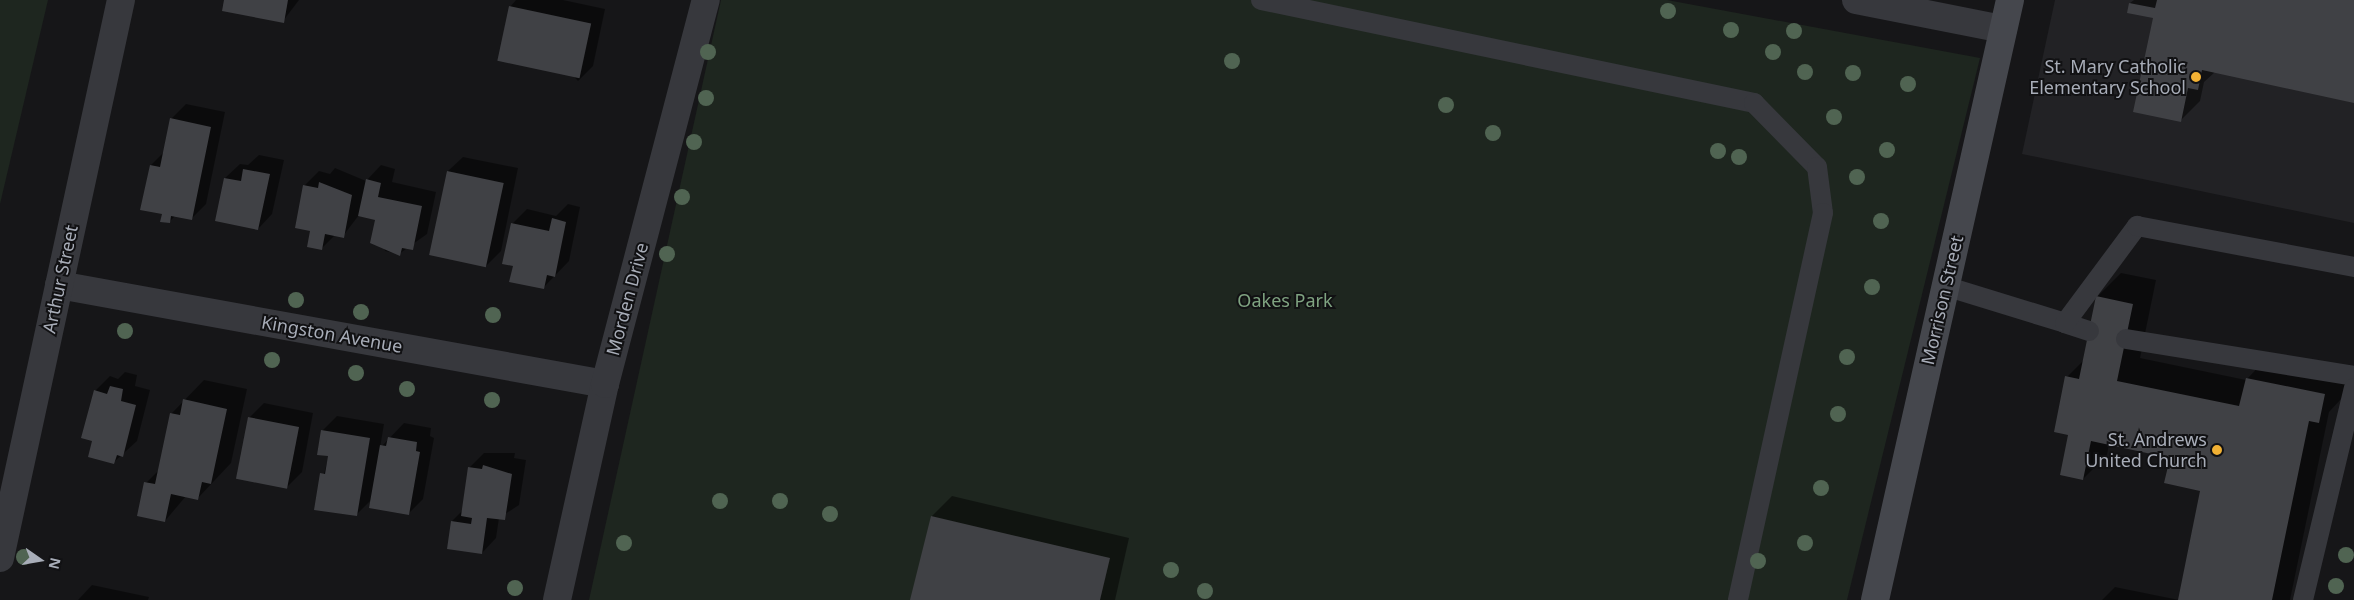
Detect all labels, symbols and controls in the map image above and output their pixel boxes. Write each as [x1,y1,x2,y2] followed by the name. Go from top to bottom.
[2029,56,2186,98] place label: St. Mary Catholic Elementary School
[2190,71,2202,83] marker: St. Mary Catholic Elementary School
[38,223,82,335] street label: Arthur Street
[1917,233,1967,367] street label: Morrison Street
[602,240,652,358] street label: Morden Drive
[1237,289,1333,311] park label: Oakes Park
[260,311,404,357] street label: Kingston Avenue
[2085,429,2207,472] place label: St. Andrews United Church
[2211,444,2223,456] marker: St. Andrews United Church
[15,535,65,585] north arrow
[45,556,66,571] text: N

